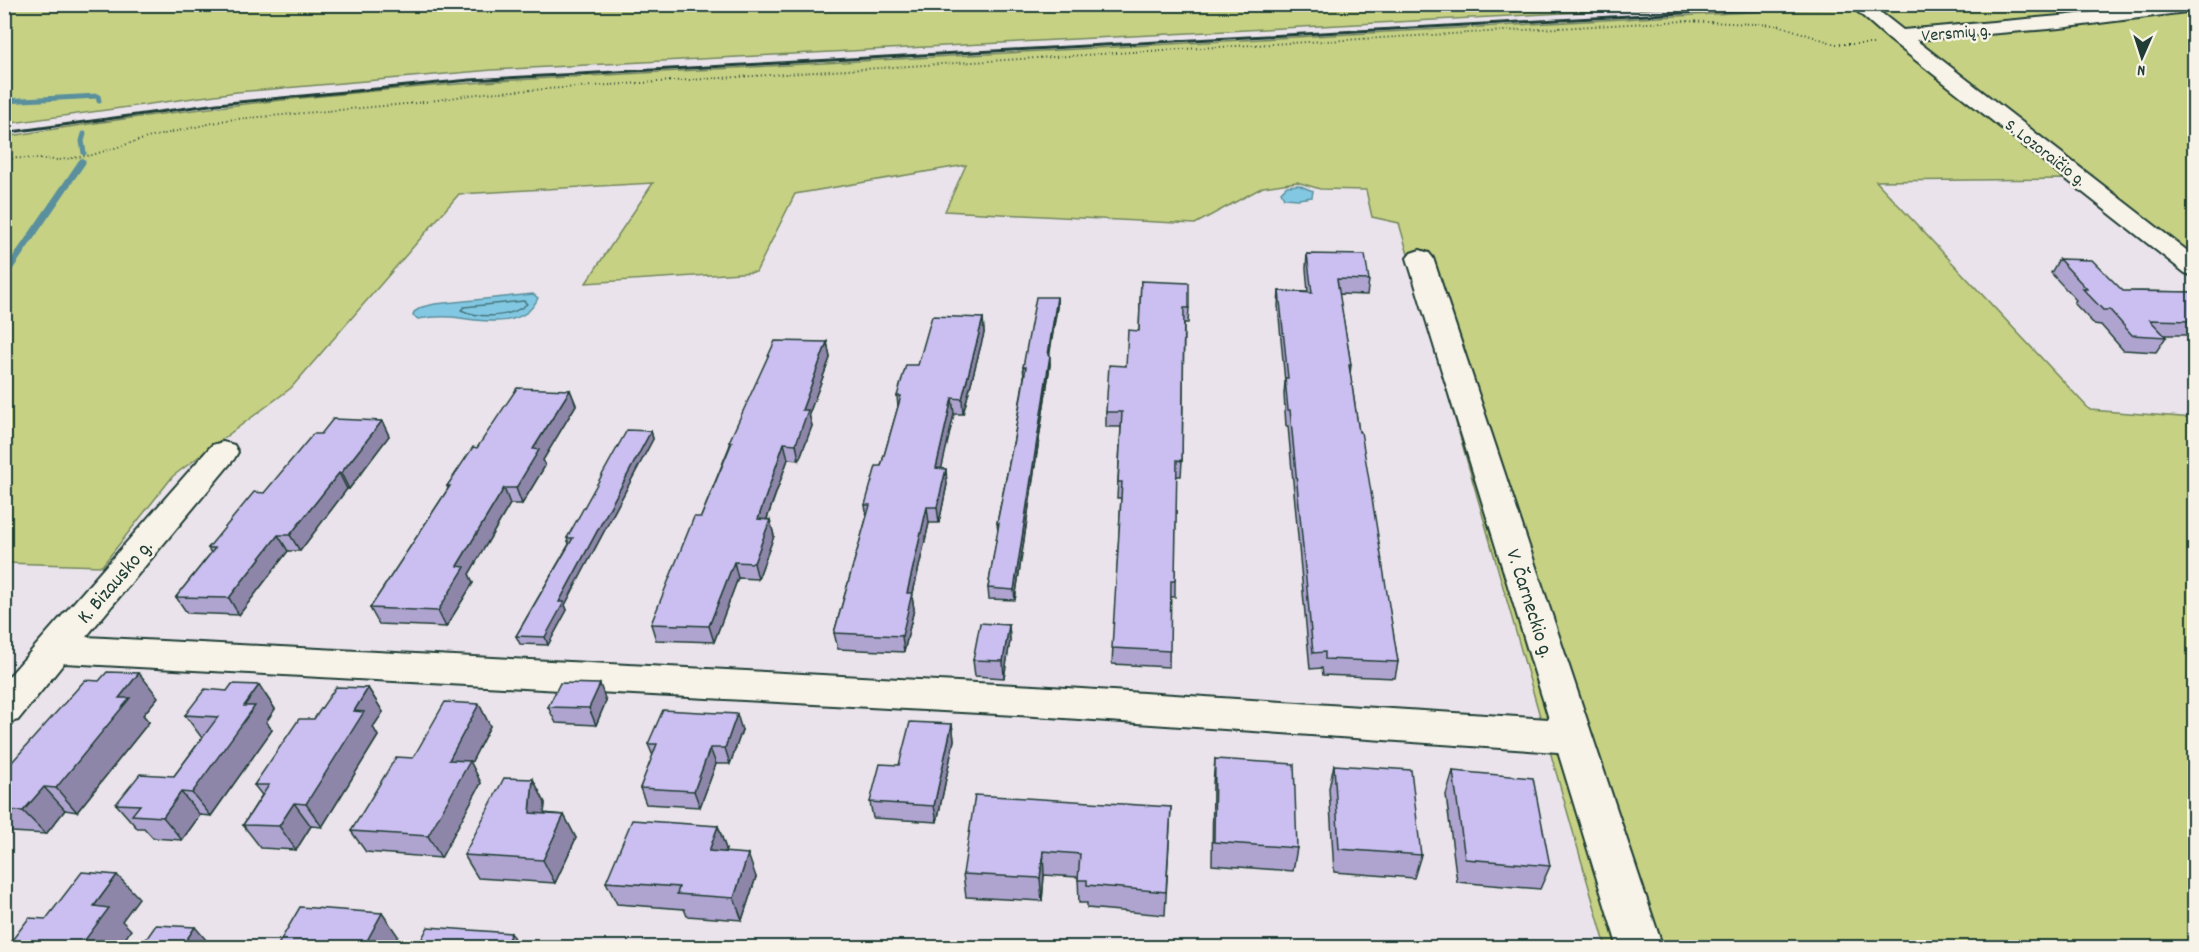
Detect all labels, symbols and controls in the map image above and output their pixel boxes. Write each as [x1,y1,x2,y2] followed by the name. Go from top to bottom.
[1921,19,1992,50] street label: Versmių g.
[2112,27,2172,87] north arrow
[2137,58,2146,81] text: N
[1998,114,2090,194] street label: S. Lozoraičio g.
[71,534,161,632] street label: K. Bizausko g.
[1496,546,1560,662] street label: V. Čarneckio g.

